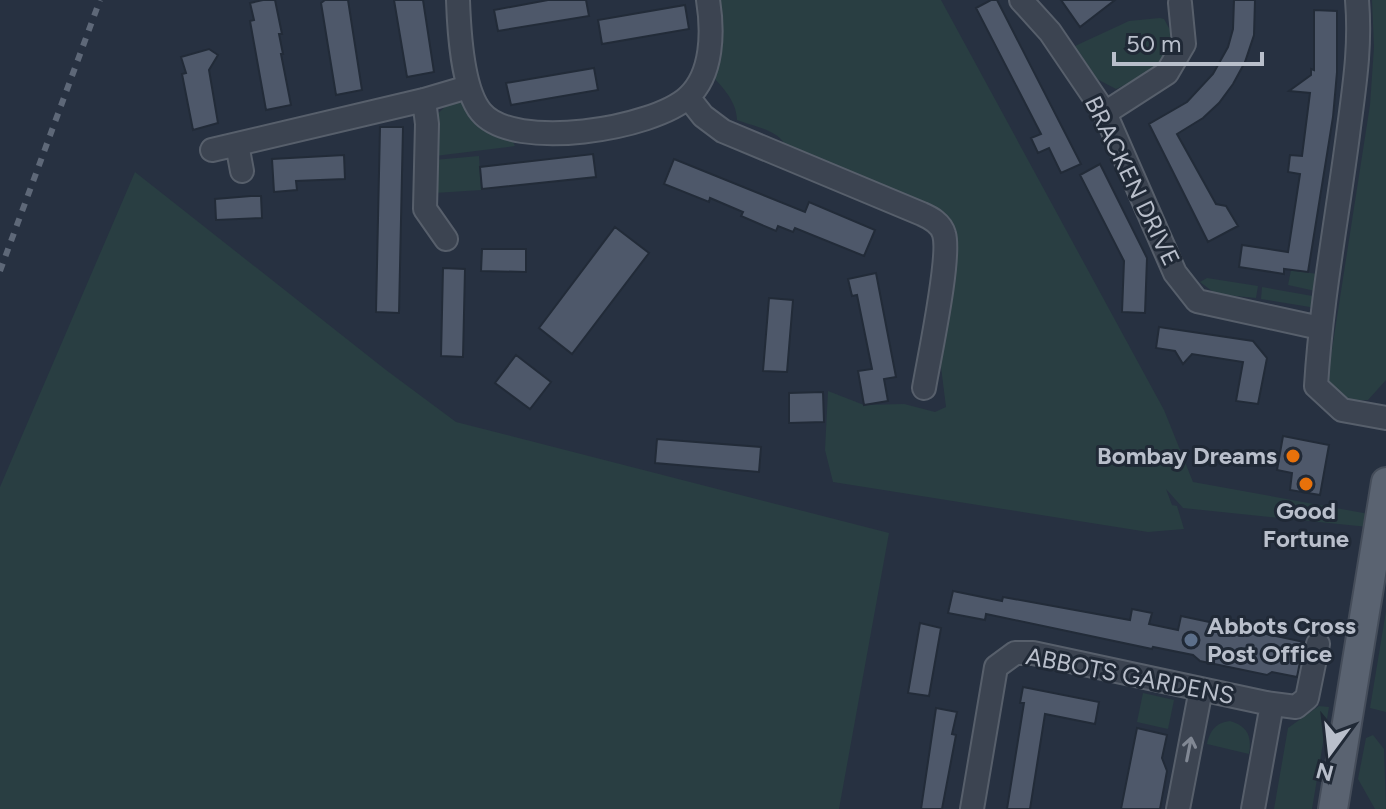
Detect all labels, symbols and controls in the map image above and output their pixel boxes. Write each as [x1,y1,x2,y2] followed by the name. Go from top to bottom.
[1114,16,1262,66] scale bar
[1126,29,1182,58] text: 50 m
[1079,91,1186,270] street label: BRACKEN DRIVE
[1097,441,1277,470] place label: Bombay Dreams
[1284,447,1302,465] marker: Bombay Dreams
[1297,475,1315,493] marker: Good Fortune
[1263,496,1349,553] place label: Good Fortune
[1207,611,1356,668] place label: Abbots Cross Post Office
[1182,631,1200,649] marker: Abbots Cross Post Office
[1024,641,1237,710] street label: ABBOTS GARDENS
[1290,713,1370,793] north arrow
[1182,737,1197,762] one-way arrow
[1313,757,1337,787] text: N

